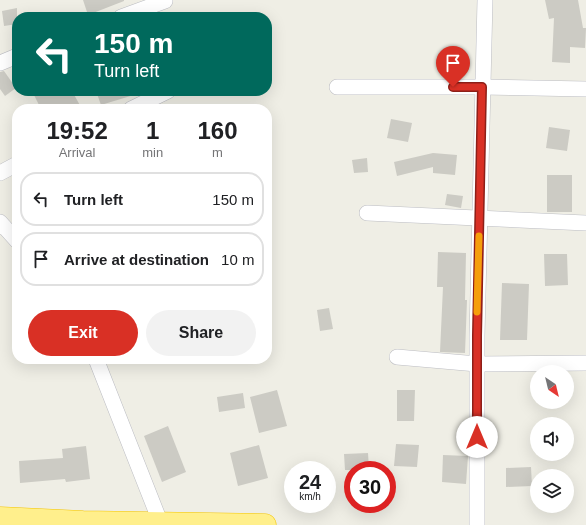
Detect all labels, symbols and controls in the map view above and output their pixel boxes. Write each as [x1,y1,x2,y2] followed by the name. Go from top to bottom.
[28,28,80,80] icon: left
[94,28,173,59] text: 150 m
[436,46,470,87] pin
[442,52,464,74] icon: arrive
[94,61,159,81] text: Turn left
[46,117,108,144] text: 19:52
[146,117,159,144] text: 1
[198,117,238,144] text: 160
[59,145,96,160] text: Arrival
[142,145,163,160] text: min
[212,145,223,160] text: m
[30,188,52,210] icon: left
[64,191,123,208] text: Turn left
[212,191,254,208] text: 150 m
[30,248,52,270] icon: arrive
[64,251,209,268] text: Arrive at destination
[221,251,254,268] text: 10 m
[28,310,138,356] button: Exit
[146,310,256,356] button: Share
[530,365,574,409] north arrow
[530,365,574,513] map controls
[456,416,498,458] position arrow
[530,417,574,461] button: sound
[344,461,396,513] speed limit sign: 30
[530,469,574,513] button: layers
[299,471,321,493] text: 24
[299,491,321,502] text: km/h

